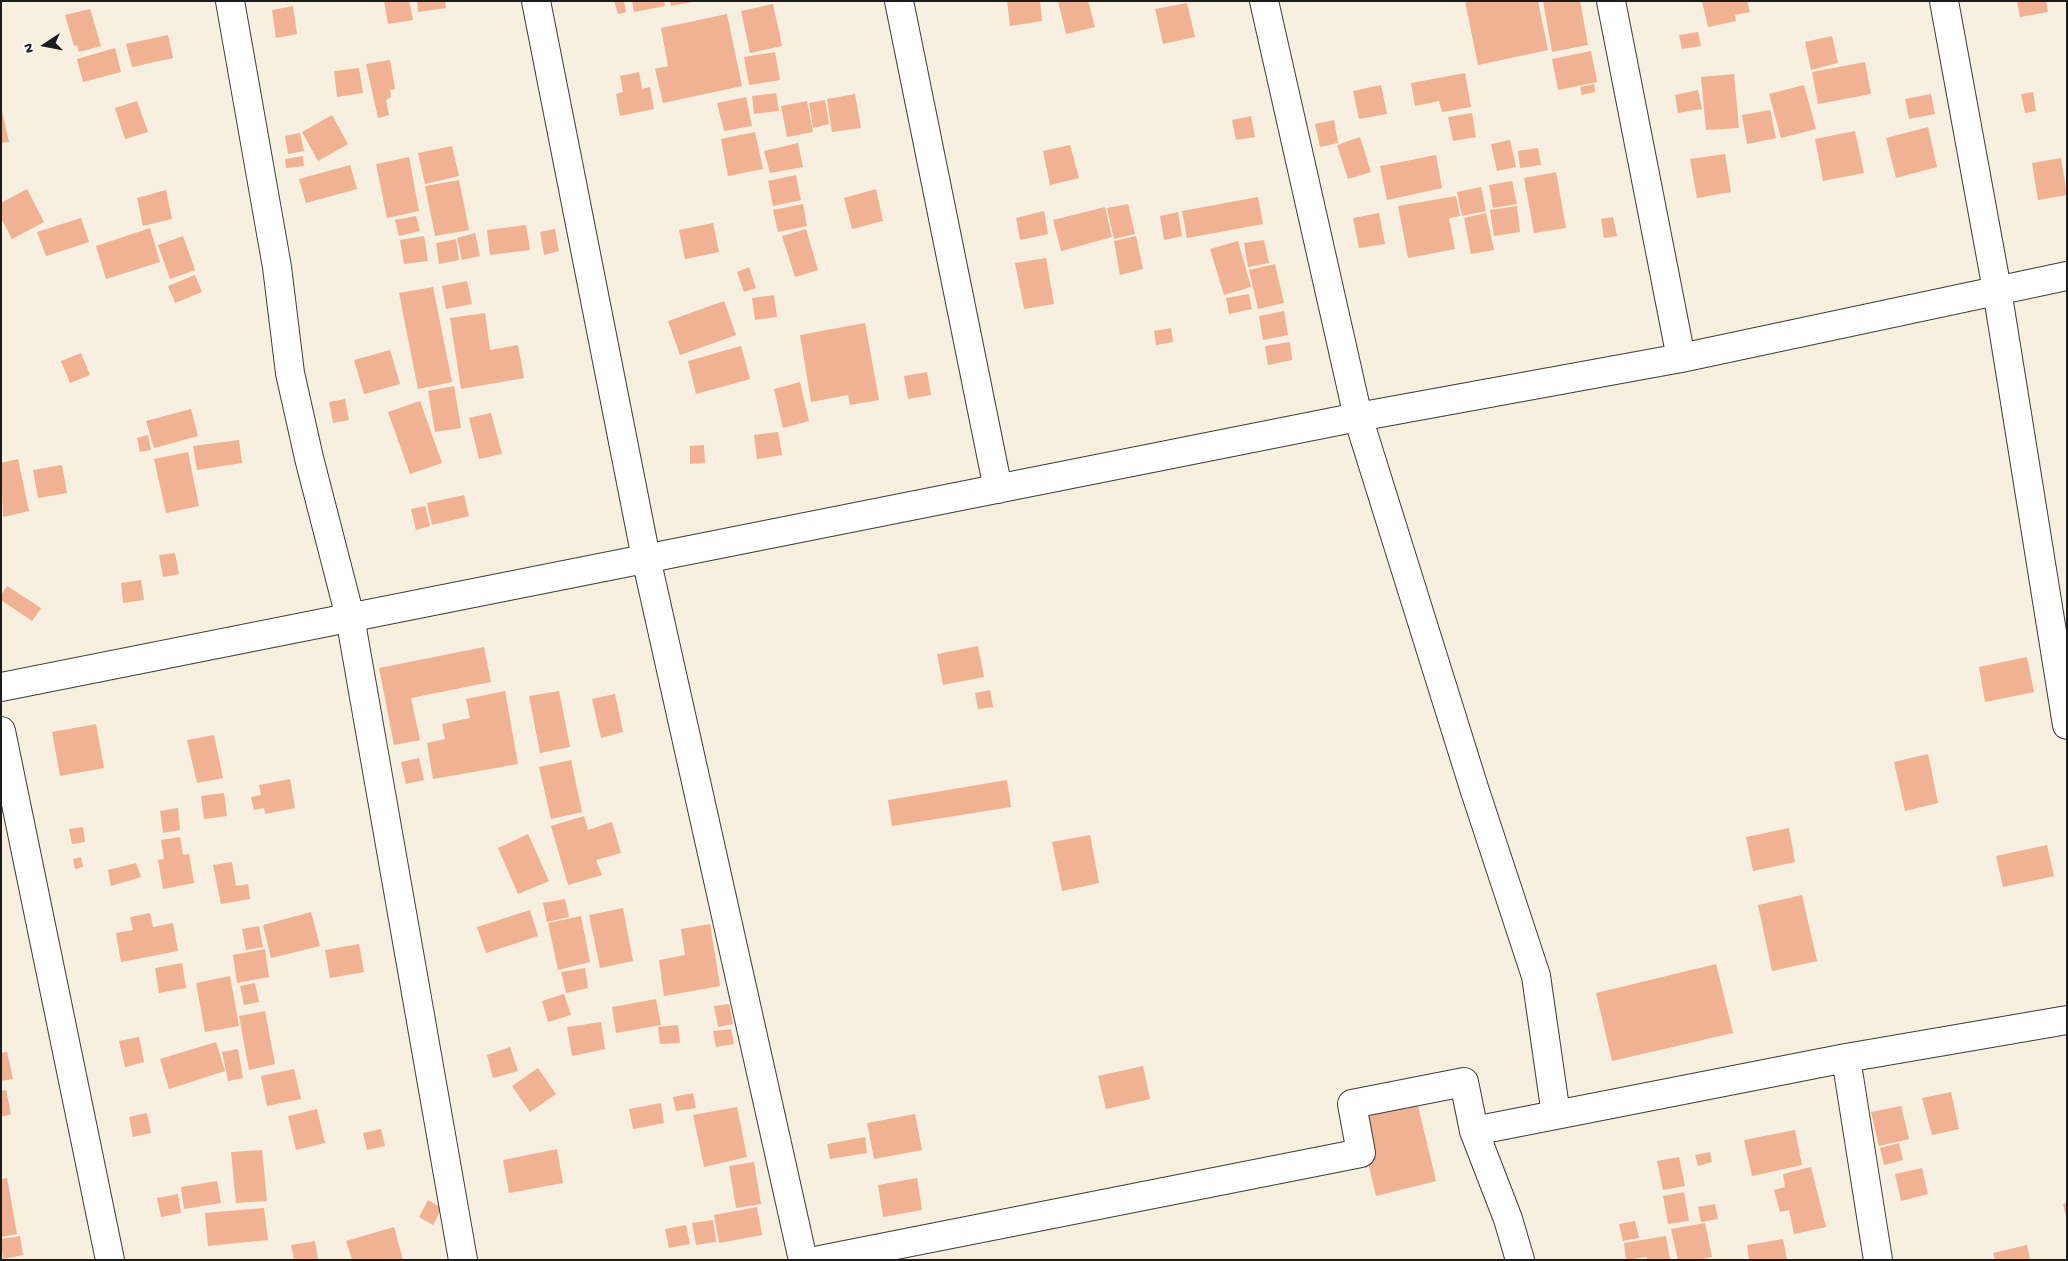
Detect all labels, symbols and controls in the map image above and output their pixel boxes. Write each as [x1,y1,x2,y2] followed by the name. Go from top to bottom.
[20,20,70,70] north arrow
[21,42,39,54] text: N

